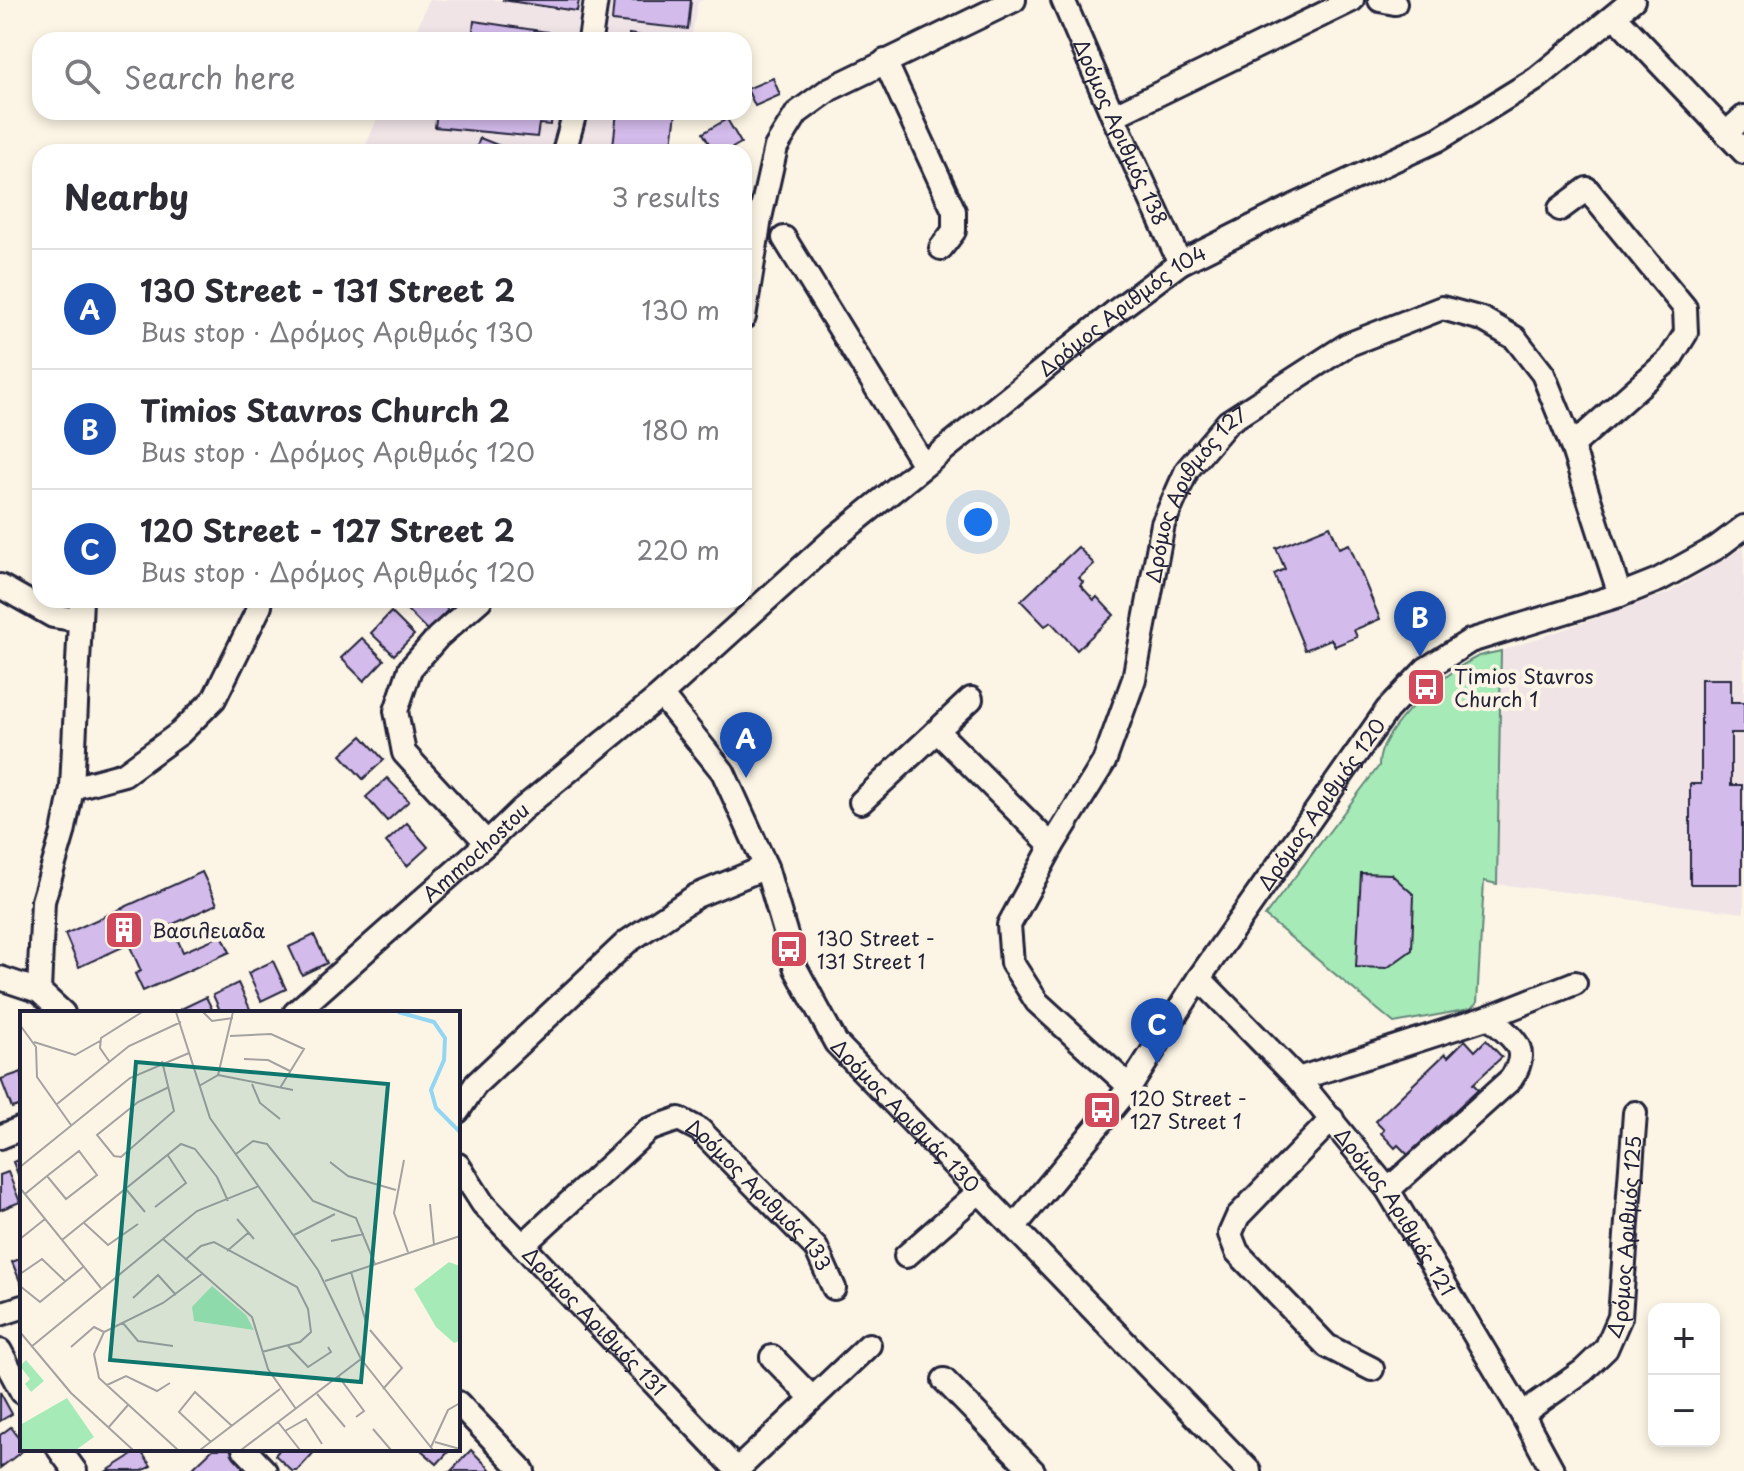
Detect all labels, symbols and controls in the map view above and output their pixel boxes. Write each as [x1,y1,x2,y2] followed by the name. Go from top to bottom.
[32,32,752,120] search box
[1066,34,1176,230] street label: Δρόμος Αριθμός 138
[60,54,104,98] icon: search
[124,54,296,99] text: Search here
[64,170,189,222] text: Nearby
[612,177,720,216] text: 3 results
[1031,237,1211,383] street label: Δρόμος Αριθμός 104
[140,267,515,312] text: 130 Street - 131 Street 2
[80,290,100,329] text: A
[641,290,720,329] text: 130 m
[140,312,534,351] text: Bus stop · Δρόμος Αριθμός 130
[140,387,510,432] text: Timios Stavros Church 2
[1137,399,1252,585] street label: Δρόμος Αριθμός 127
[81,410,99,449] text: B
[642,410,720,449] text: 180 m
[140,432,535,471] text: Bus stop · Δρόμος Αριθμός 120
[958,502,998,542] your location
[140,507,515,552] text: 120 Street - 127 Street 2
[80,530,100,569] text: C
[636,530,720,569] text: 220 m
[140,552,535,591] text: Bus stop · Δρόμος Αριθμός 120
[1394,591,1446,657] pin: B
[1454,661,1594,714] place label: Timios Stavros Church 1
[1405,666,1447,708] bus stop icon: Timios Stavros Church 1
[720,712,772,778] pin: A
[1250,712,1392,896] street label: Δρόμος Αριθμός 120
[415,795,535,909] street label: Ammochostou
[103,909,145,951] building icon: Βασιλειαδα
[152,915,266,945] place label: Βασιλειαδα
[817,923,935,976] place label: 130 Street - 131 Street 1
[768,928,810,970] bus stop icon: 130 Street - 131 Street 1
[1131,998,1183,1064] pin: C
[20,1011,460,1451] inset map
[824,1032,987,1199] street label: Δρόμος Αριθμός 130
[1130,1083,1247,1136] place label: 120 Street - 127 Street 1
[1081,1089,1123,1131] bus stop icon: 120 Street - 127 Street 1
[681,1110,839,1275] street label: Δρόμος Αριθμός 133
[1328,1121,1463,1301] street label: Δρόμος Αριθμός 121
[1598,1134,1648,1342] street label: Δρόμος Αριθμός 125
[516,1240,673,1402] street label: Δρόμος Αριθμός 131
[1648,1303,1720,1447] map controls
[1648,1303,1720,1375] button: +
[1648,1375,1720,1447] button: −

